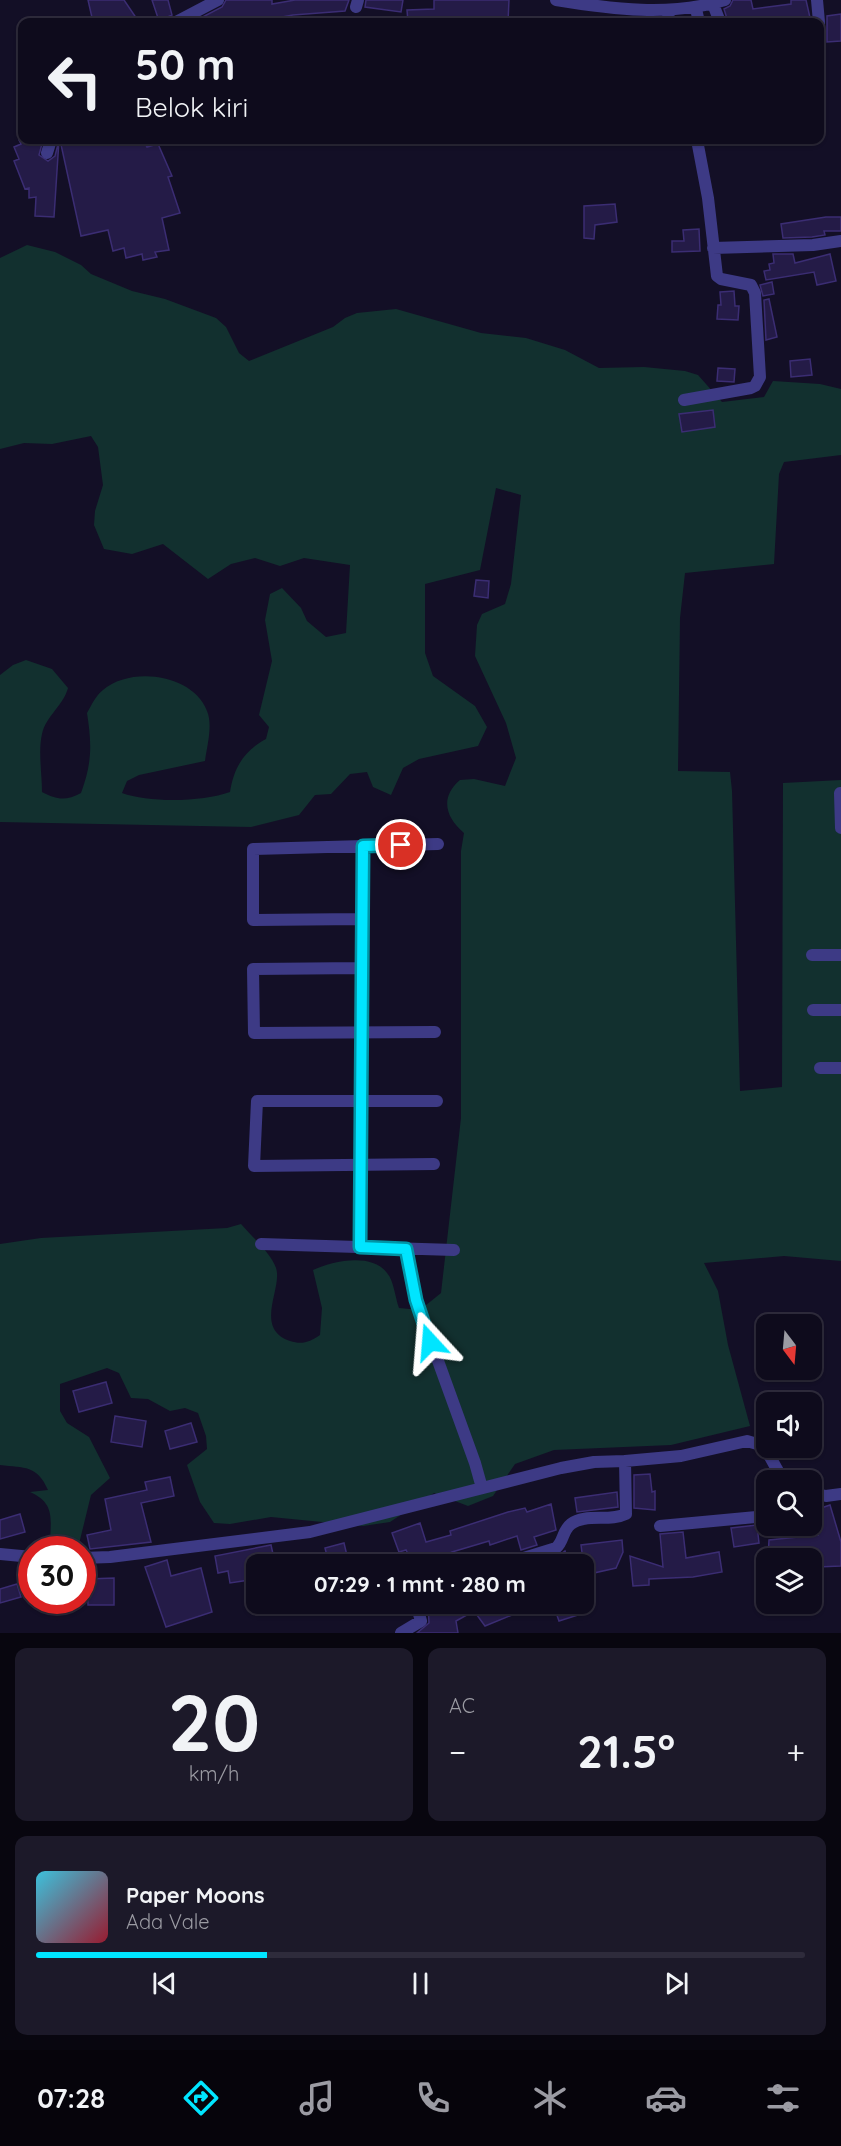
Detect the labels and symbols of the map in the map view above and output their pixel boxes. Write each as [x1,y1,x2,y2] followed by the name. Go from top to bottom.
[375,819,426,870] pin
[398,1310,462,1374] position arrow
[756,1314,822,1380] north arrow
[18,1536,96,1614] speed limit sign: 30

